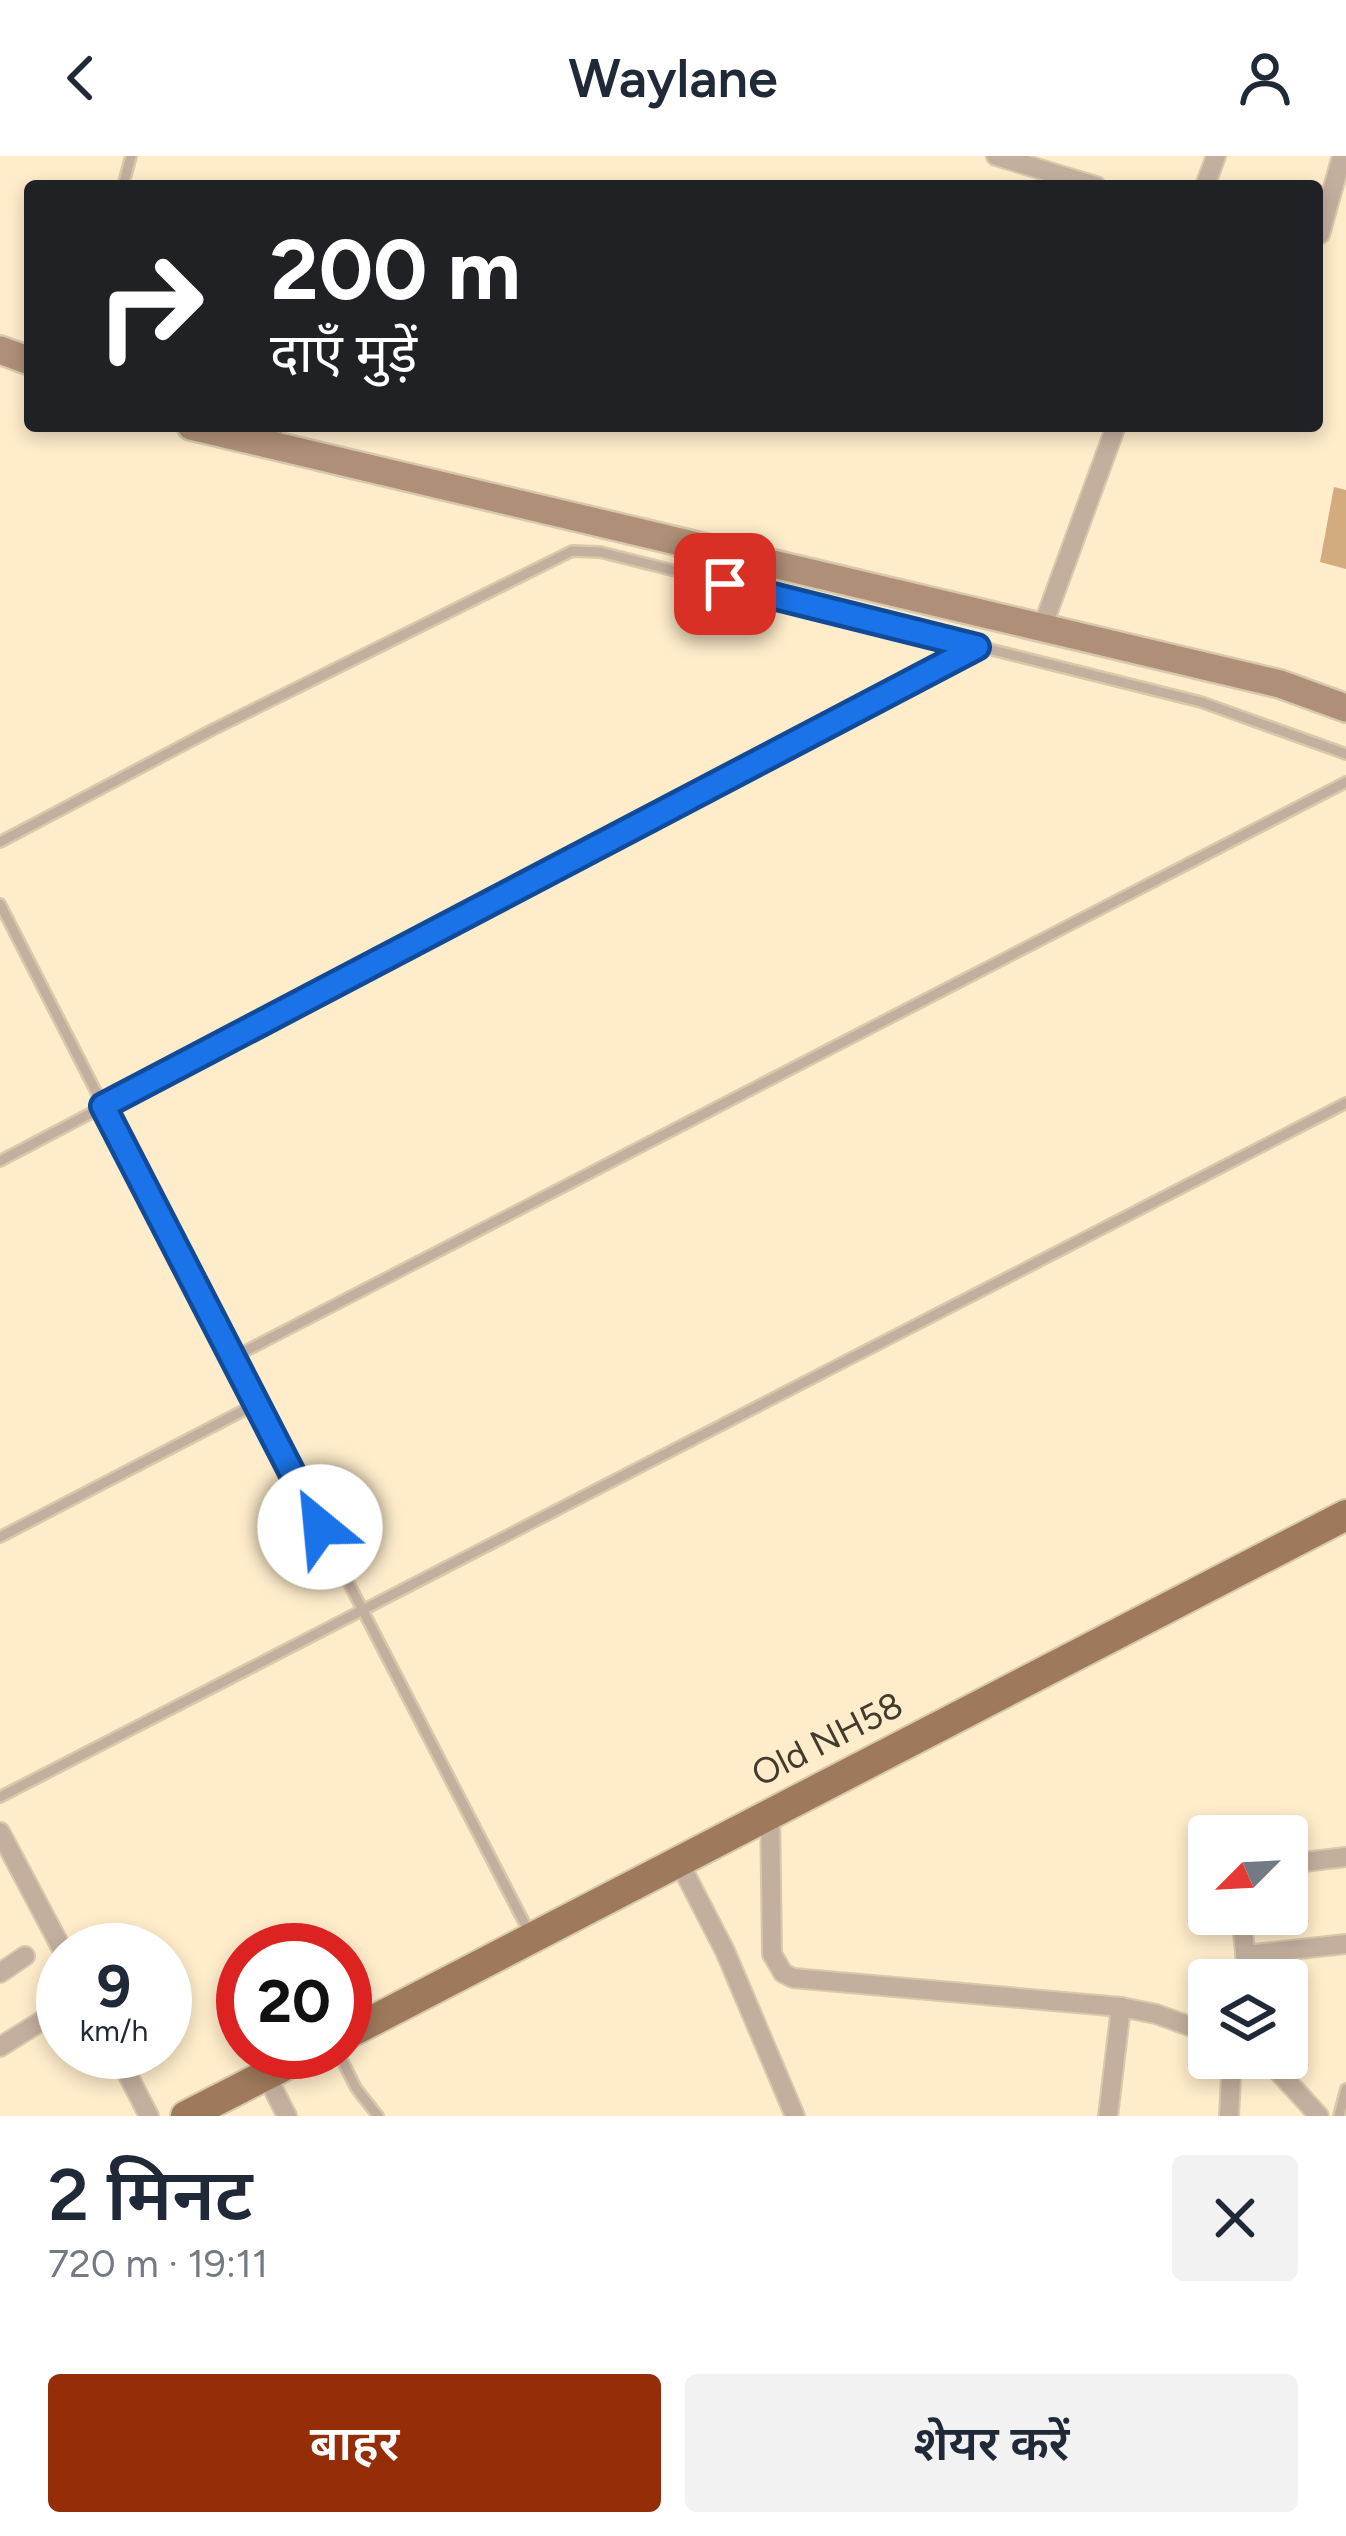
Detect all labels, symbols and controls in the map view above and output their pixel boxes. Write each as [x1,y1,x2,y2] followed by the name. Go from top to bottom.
[48,45,114,111] icon: back
[1232,45,1298,111] icon: person
[568,46,778,111] text: Waylane
[270,219,521,320] text: 200 m
[72,228,228,384] icon: right
[270,321,417,386] text: दाएँ मुड़ें
[674,533,776,635] pin
[692,551,758,617] icon: arrive
[257,1464,383,1590] position arrow
[744,1683,910,1795] street label: Old NH58
[1188,1815,1308,1935] north arrow
[1188,1815,1308,2079] map controls
[216,1923,372,2079] speed limit sign: 20
[97,1950,131,2022] text: 9
[1188,1959,1308,2079] button: layers
[80,2012,148,2049] text: km/h
[48,2152,253,2238] text: 2 मिनट
[1172,2155,1298,2281] button: close
[48,2240,268,2287] text: 720 m · 19:11
[48,2374,661,2512] button: बाहर
[685,2374,1298,2512] button: शेयर करें

